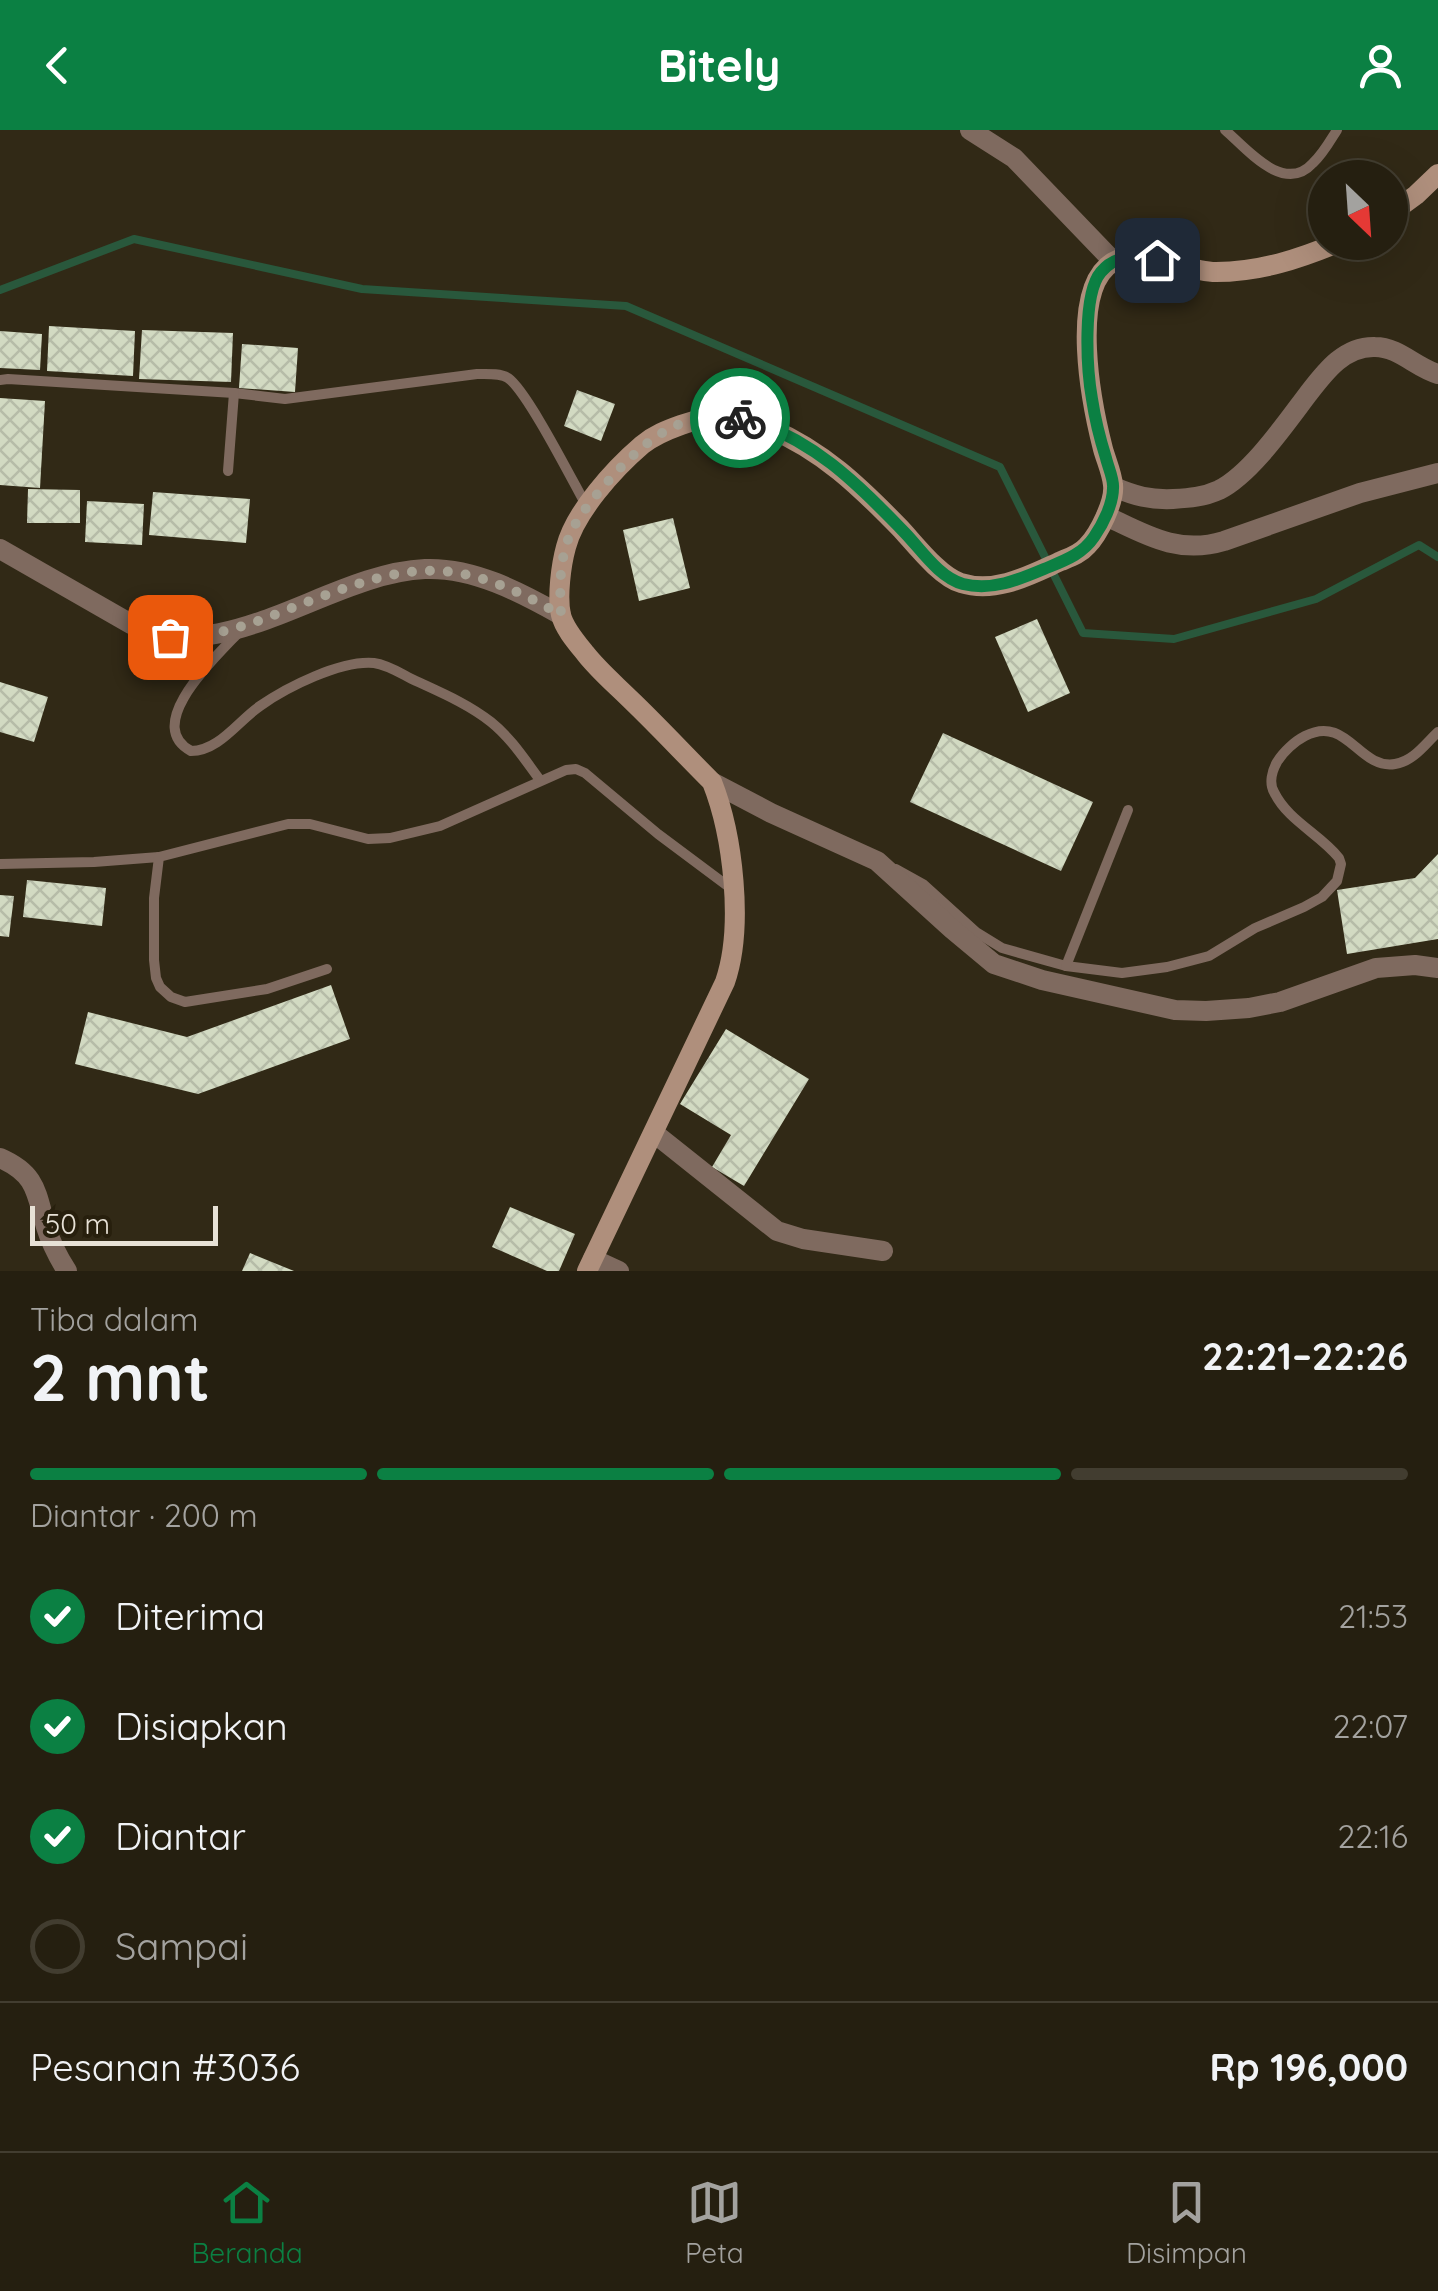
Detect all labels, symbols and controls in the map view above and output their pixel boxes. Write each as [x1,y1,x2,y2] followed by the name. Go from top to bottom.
[658,37,780,93] text: Bitely
[30,38,85,93] icon: back
[1353,38,1408,93] icon: person
[1308,160,1408,260] north arrow
[1308,160,1408,260] map controls
[1115,218,1200,303] pin
[1130,233,1185,288] icon: home
[690,368,790,468] courier
[713,391,768,446] icon: bike
[128,595,213,680] pin
[143,610,198,665] icon: bag
[30,1201,218,1246] scale bar
[45,1206,110,1241] text: 50 m
[30,1299,198,1339] text: Tiba dalam
[1202,1332,1408,1380] text: 22:21–22:26
[30,1336,210,1417] text: 2 mnt
[30,1495,258,1535] text: Diantar · 200 m
[30,1589,85,1644] icon: check
[115,1592,265,1640] text: Diterima
[1338,1596,1408,1636] text: 21:53
[30,1699,85,1754] icon: check
[115,1702,288,1750] text: Disiapkan
[1333,1706,1408,1746] text: 22:07
[30,1809,85,1864] icon: check
[115,1812,246,1860] text: Diantar
[1338,1816,1408,1856] text: 22:16
[115,1922,248,1970] text: Sampai
[30,2043,300,2091] text: Pesanan #3036
[1210,2043,1408,2091] text: Rp 196,000
[191,2175,303,2270] tab: Beranda
[685,2175,744,2270] tab: Peta
[1126,2175,1247,2270] tab: Disimpan

